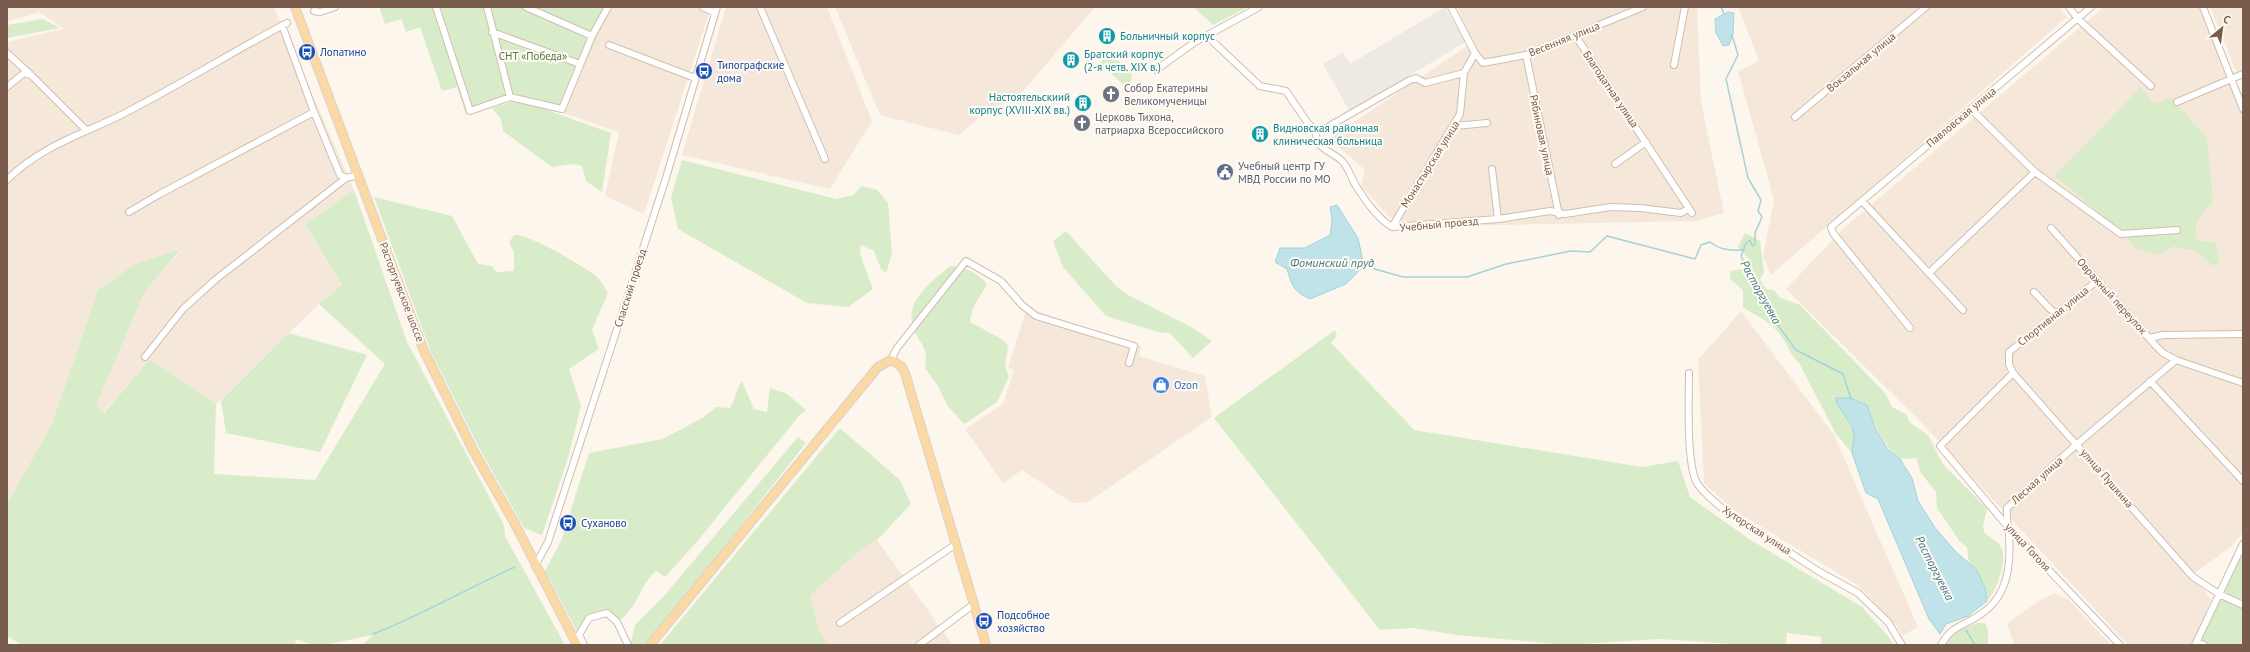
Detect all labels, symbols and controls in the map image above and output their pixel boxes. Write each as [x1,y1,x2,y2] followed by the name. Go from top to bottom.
[2202,8,2242,48] north arrow
[2221,12,2233,27] text: С
[1526,18,1602,60] street label: Весенняя улица
[1097,26,1117,46] building icon: Больничный корпус
[1120,29,1215,43] place label: Больничный корпус
[1824,29,1898,95] street label: Вокзальная улица
[297,42,317,62] bus stop icon: Лопатино
[319,45,366,59] place label: Лопатино
[1084,47,1164,74] place label: Братский корпус (2-я четв. XIX в.)
[1580,48,1642,130] street label: Благодатная улица
[499,49,567,63] park label: СНТ «Победа»
[1061,50,1081,70] building icon: Братский корпус (2-я четв. XIX в.)
[717,58,785,85] place label: Типографские дома
[694,61,714,81] bus stop icon: Типографские дома
[1124,81,1208,108] place label: Собор Екатерины Великомученицы
[1101,84,1121,104] church icon: Собор Екатерины Великомученицы
[1923,84,1999,150] street label: Павловская улица
[970,90,1070,117] place label: Настоятельскиий корпус (XVIII-XIX вв.)
[1073,93,1093,113] building icon: Настоятельскиий корпус (XVIII-XIX вв.)
[1527,93,1557,177] street label: Рябиновая улица
[1095,110,1224,137] place label: Церковь Тихона, патриарха Всероссийского
[1072,113,1092,133] church icon: Церковь Тихона, патриарха Всероссийского
[1398,118,1462,210] street label: Монастырская улица
[1273,121,1383,148] place label: Видновская районная клиническая больница
[1250,124,1270,144] building icon: Видновская районная клиническая больница
[1238,159,1331,186] place label: Учебный центр ГУ МВД России по МО
[1215,162,1235,182] public building icon: Учебный центр ГУ МВД России по МО
[1399,214,1479,234] street label: Учебный проезд
[377,240,428,344] street label: Расторгуевское шоссе
[611,247,649,329] street label: Спасский проезд
[1290,255,1374,270] water label: Фоминский пруд
[2074,255,2151,338] street label: Овражный переулок
[1737,257,1785,327] water label: Расторгуевка
[2015,283,2091,349] street label: Спортивная улица
[1151,375,1171,395] shop icon: Ozon
[1174,378,1198,392] place label: Ozon
[2077,445,2137,511] street label: улица Пушкина
[2007,453,2066,508] street label: Лесная улица
[1720,503,1794,557] street label: Хуторская улица
[558,513,578,533] bus stop icon: Суханово
[581,516,627,530] place label: Суханово
[2002,520,2054,574] street label: улица Гоголя
[1912,533,1958,603] water label: Расторгуевка
[997,608,1050,635] place label: Подсобное хозяйство
[974,611,994,631] bus stop icon: Подсобное хозяйство

